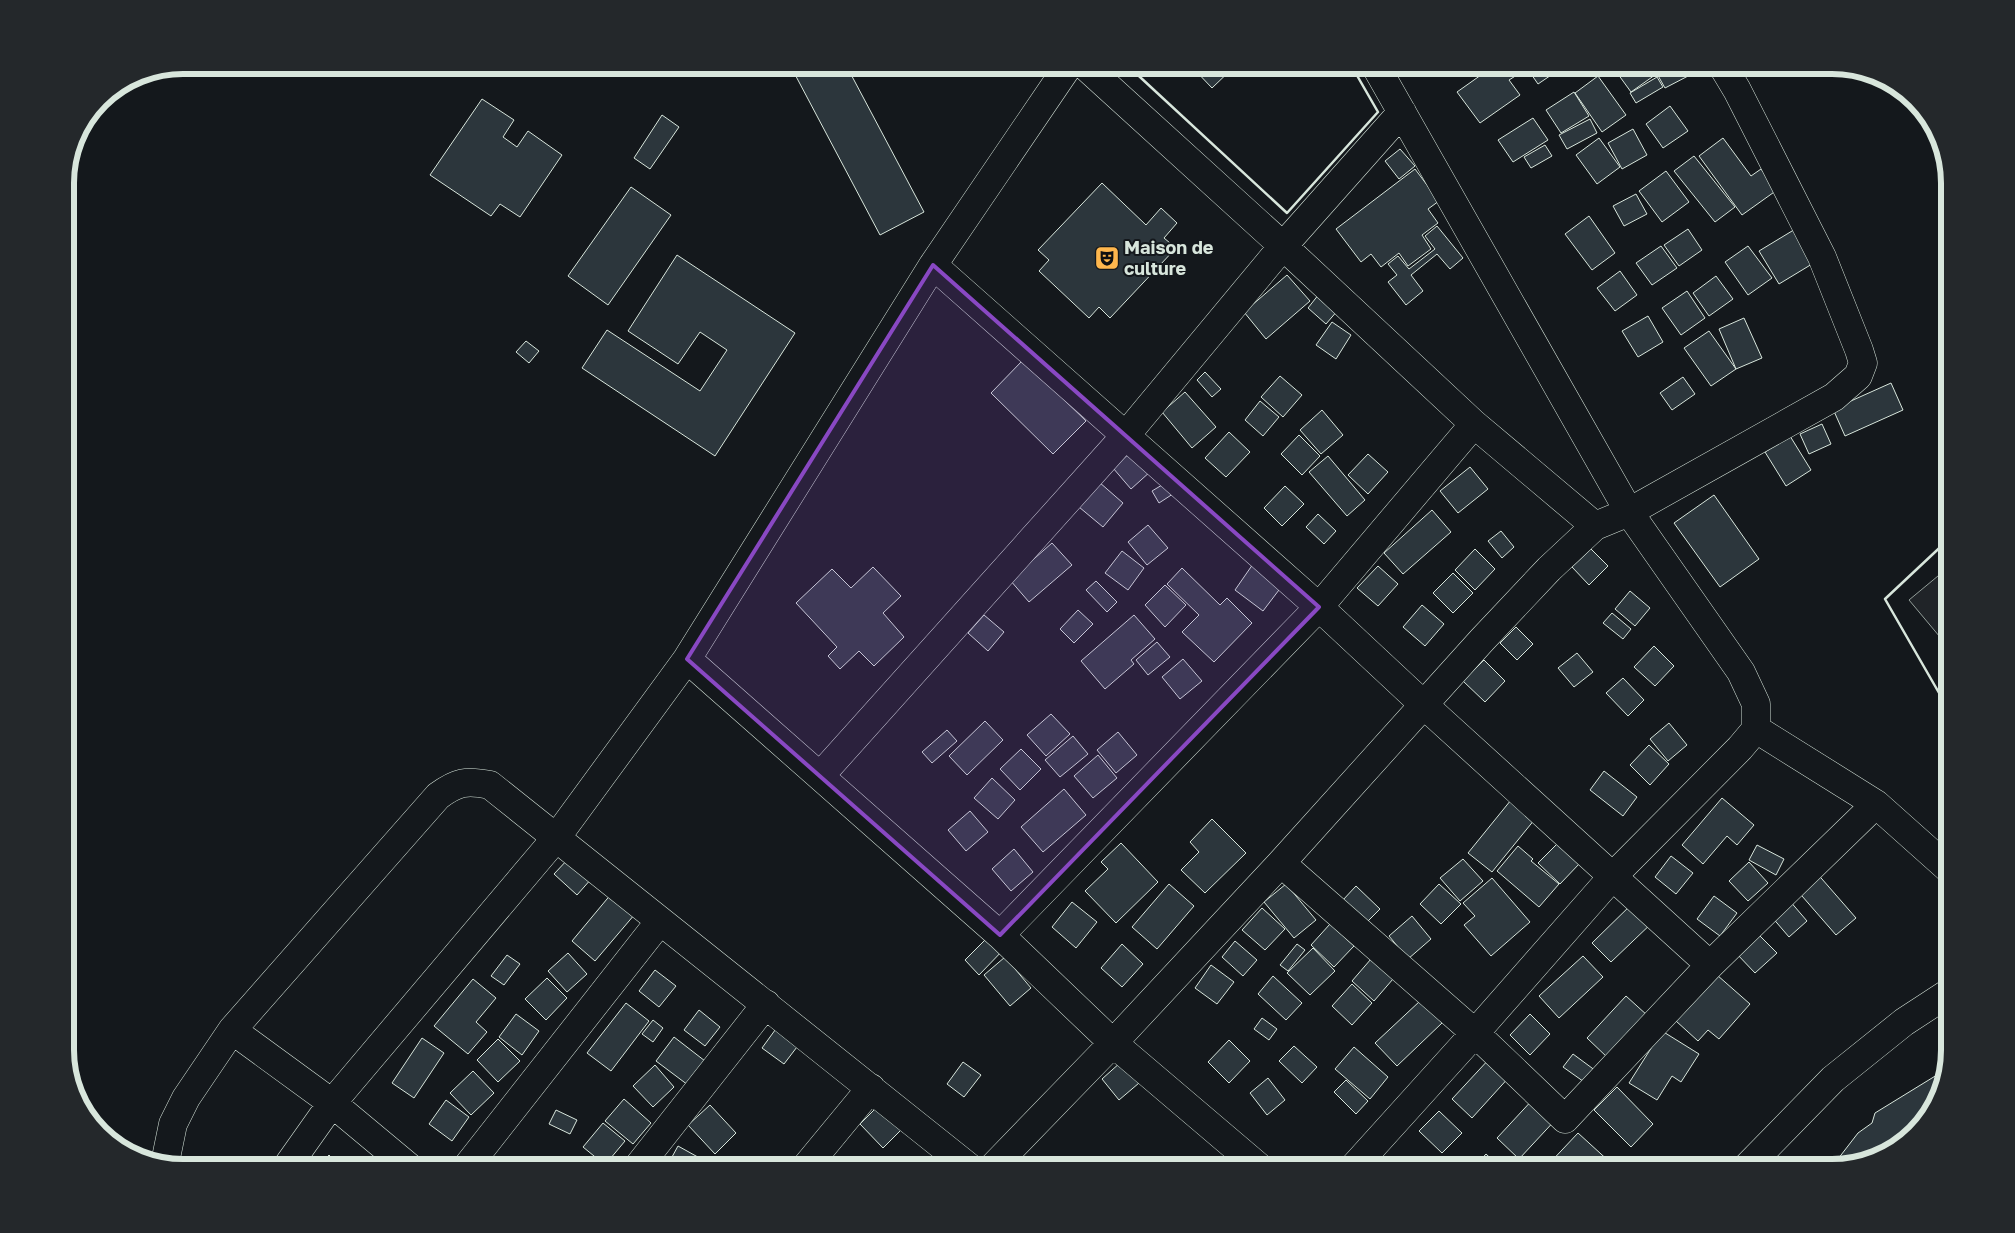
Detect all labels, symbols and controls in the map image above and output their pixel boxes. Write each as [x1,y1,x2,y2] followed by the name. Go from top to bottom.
[1124,236,1214,279] place label: Maison de culture
[1094,245,1120,271] theatre icon: Maison de culture

